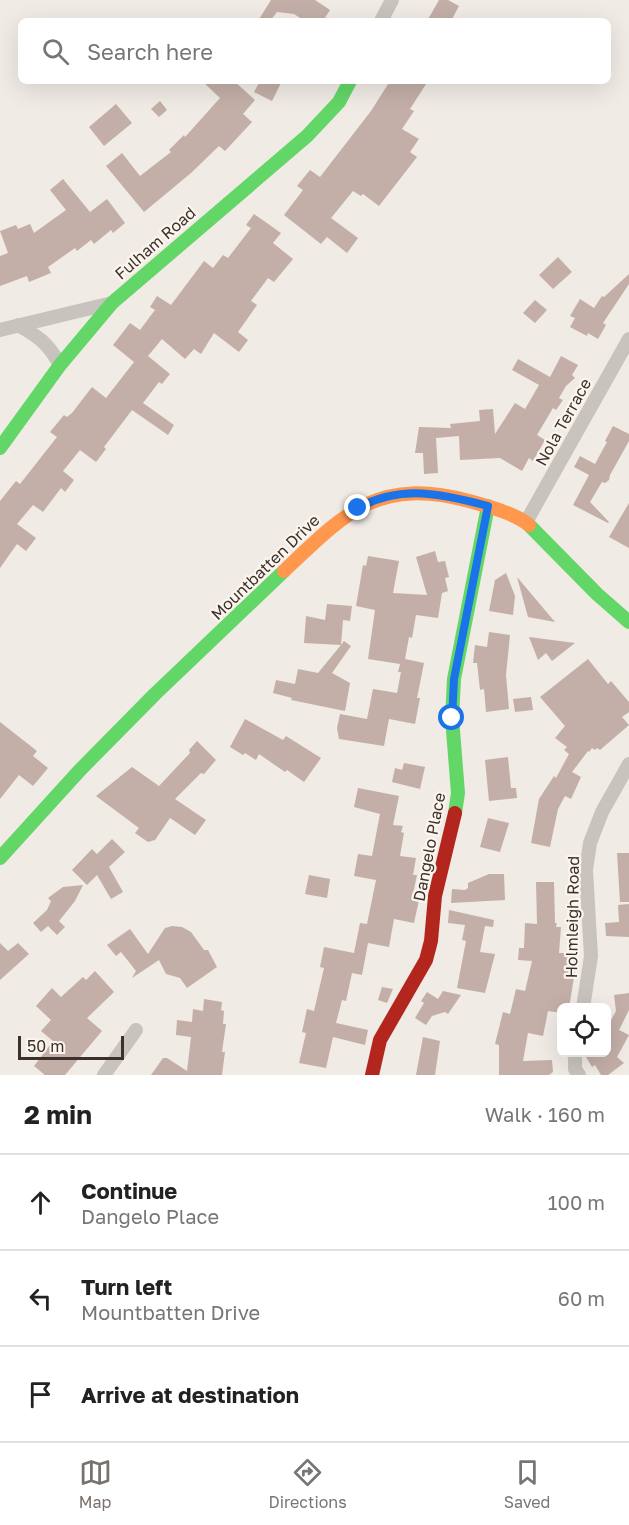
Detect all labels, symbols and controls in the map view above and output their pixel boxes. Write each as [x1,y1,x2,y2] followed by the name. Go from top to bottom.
[18,18,611,84] search box
[39,35,72,68] icon: search
[87,38,213,65] text: Search here
[110,202,200,284] street label: Fulham Road
[531,375,595,469] street label: Nola Terrace
[344,494,370,520] route end
[207,510,323,624] street label: Mountbatten Drive
[438,704,464,730] route start
[409,791,449,903] street label: Dangelo Place
[561,856,583,978] street label: Holmleigh Road
[557,1003,611,1057] map controls
[557,1003,611,1057] button: locate
[18,1033,124,1060] scale bar
[27,1036,64,1056] text: 50 m
[24,1099,92,1130] text: 2 min
[485,1102,605,1126] text: Walk · 160 m
[81,1177,177,1204] text: Continue
[24,1186,57,1219] icon: ahead
[548,1190,605,1214] text: 100 m
[81,1204,219,1228] text: Dangelo Place
[81,1273,172,1300] text: Turn left
[24,1282,57,1315] icon: left
[558,1286,605,1310] text: 60 m
[81,1300,260,1324] text: Mountbatten Drive
[24,1378,57,1411] icon: arrive
[81,1381,299,1408] text: Arrive at destination
[79,1456,112,1512] tab: Map
[269,1456,347,1512] tab: Directions
[504,1456,550,1512] tab: Saved

